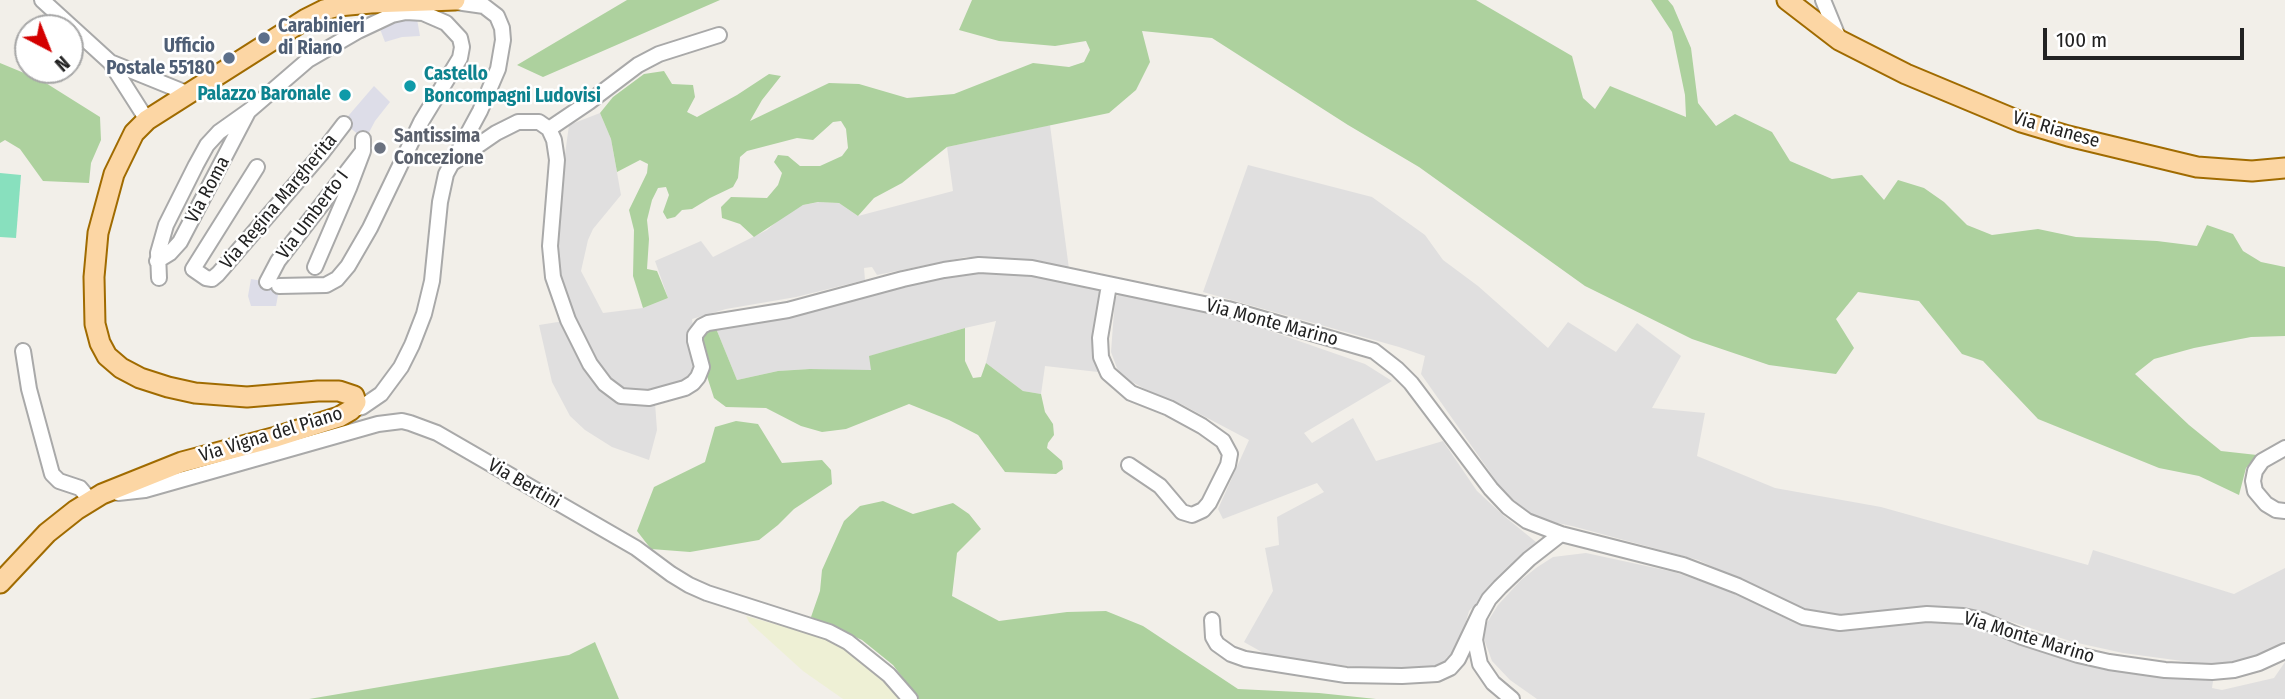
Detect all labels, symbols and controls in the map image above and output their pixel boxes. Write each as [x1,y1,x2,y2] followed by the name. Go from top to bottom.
[14,14,84,84] north arrow
[2047,14,2248,58] scale bar
[278,16,365,60] place label: Carabinieri di Riano
[2056,27,2107,53] text: 100 m
[256,30,272,46] marker: Carabinieri di Riano
[106,36,215,80] place label: Ufficio Postale 55180
[221,50,237,66] marker: Ufficio Postale 55180
[50,51,74,76] text: N
[424,64,601,108] place label: Castello Boncompagni Ludovisi
[402,78,418,94] marker: Castello Boncompagni Ludovisi
[197,84,331,106] place label: Palazzo Baronale
[337,87,353,103] marker: Palazzo Baronale
[2010,107,2102,153] street label: Via Rianese
[394,126,484,170] place label: Santissima Concezione
[216,130,342,274] street label: Via Regina Margherita
[372,140,388,156] marker: Santissima Concezione
[181,153,235,227] street label: Via Roma
[272,166,354,264] street label: Via Umberto I
[1203,294,1341,352] street label: Via Monte Marino
[197,402,345,468] street label: Via Vigna del Piano
[483,454,565,514] street label: Via Bertini
[1961,607,2097,669] street label: Via Monte Marino

